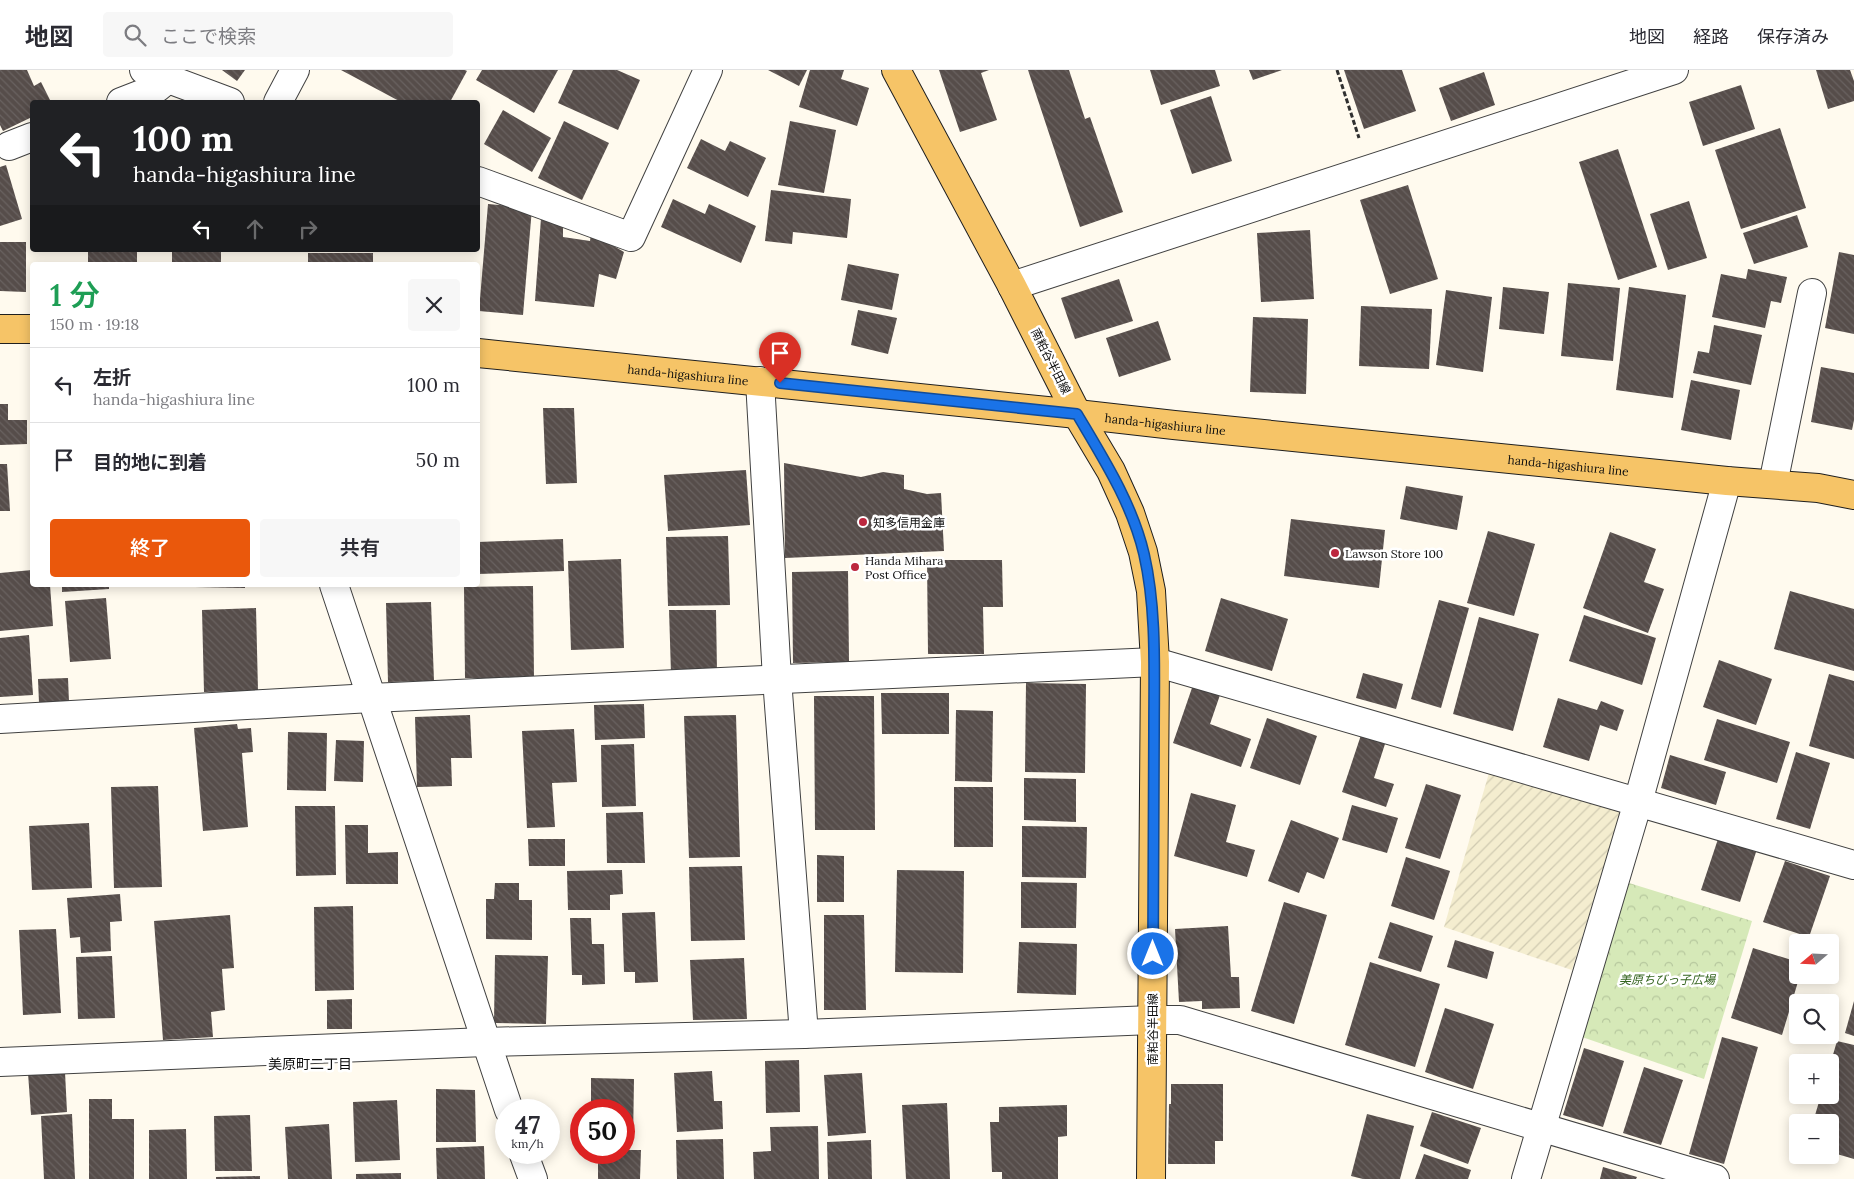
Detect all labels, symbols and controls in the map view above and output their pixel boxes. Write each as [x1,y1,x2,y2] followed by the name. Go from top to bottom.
[103,12,453,57] search box
[25,21,73,52] text: 地図
[121,21,149,49] icon: search
[161,24,256,48] text: ここで検索
[1629,25,1665,48] text: 地図
[1693,25,1729,48] text: 経路
[1757,25,1829,48] text: 保存済み
[133,116,233,161] text: 100 m
[50,120,115,185] icon: left
[133,160,356,188] text: handa-higashiura line
[188,215,216,243] icon: left
[241,215,269,243] icon: ahead
[294,215,322,243] icon: right
[50,276,100,314] text: 1 分
[408,279,460,331] button: close
[50,314,139,334] text: 150 m · 19:18
[1028,326,1074,396] street label: 南粕谷半田線
[759,332,801,383] pin
[766,339,794,367] icon: arrive
[627,361,750,388] street label: handa-higashiura line
[93,365,131,389] text: 左折
[50,371,78,399] icon: left
[408,373,460,397] text: 100 m
[93,389,255,409] text: handa-higashiura line
[1104,410,1227,438] street label: handa-higashiura line
[50,446,78,474] icon: arrive
[416,448,460,472] text: 50 m
[93,450,207,474] text: 目的地に到着
[1507,451,1630,479] street label: handa-higashiura line
[873,515,945,530] place label: 知多信用金庫
[857,516,869,528] marker: 知多信用金庫
[50,519,250,577] button: 終了
[260,519,460,577] button: 共有
[1345,546,1443,561] place label: Lawson Store 100
[1329,547,1341,559] marker: Lawson Store 100
[865,553,943,582] place label: Handa Mihara Post Office
[849,561,861,573] marker: Handa Mihara Post Office
[1126,927,1178,979] position arrow
[1789,934,1839,984] north arrow
[1789,934,1839,1164] map controls
[1619,972,1717,987] park label: 美原ちびっ子広場
[1145,993,1160,1065] street label: 南粕谷半田線
[1789,994,1839,1044] button: search
[1789,1054,1839,1104] button: +
[268,1055,352,1073] district label: 美原町二丁目
[570,1099,635,1164] speed limit sign: 50
[515,1109,540,1141] text: 47
[1789,1114,1839,1164] button: −
[511,1136,544,1151] text: km/h

